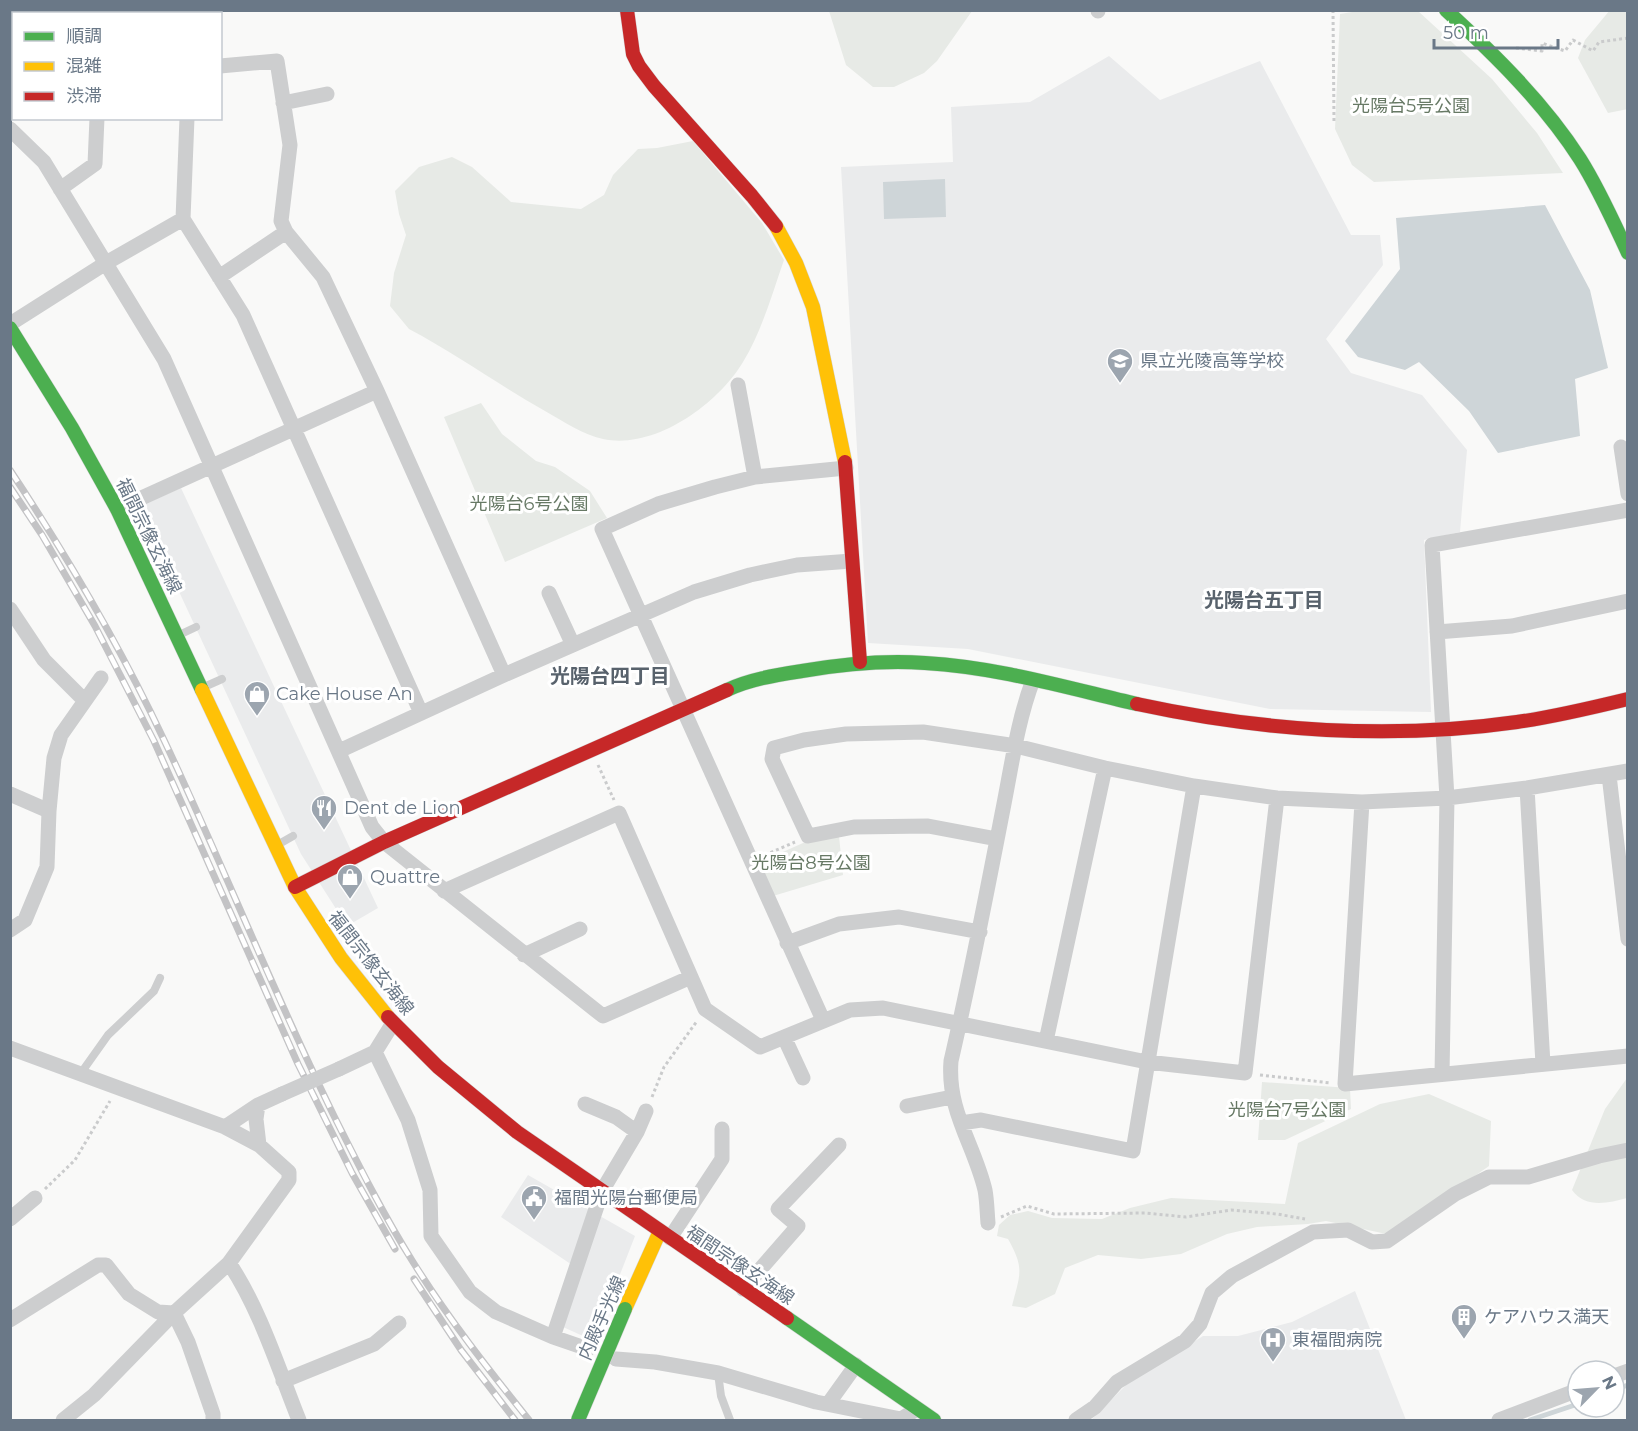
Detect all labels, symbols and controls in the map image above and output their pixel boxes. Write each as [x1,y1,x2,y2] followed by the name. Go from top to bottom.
[12,12,222,120] legend
[1434,12,1558,50] scale bar
[1443,22,1489,44] text: 50 m
[66,25,102,47] text: 順調
[66,55,102,77] text: 混雑
[66,85,102,107] text: 渋滞
[1352,95,1470,117] park label: 光陽台5号公園
[1105,346,1135,384] school or university icon: 県立光陵高等学校
[1140,350,1284,372] place label: 県立光陵高等学校
[111,475,187,597] street label: 福間宗像玄海線
[470,493,588,515] park label: 光陽台6号公園
[1204,588,1324,612] district label: 光陽台五丁目
[550,664,670,688] district label: 光陽台四丁目
[242,679,272,717] shop icon: Cake House An
[276,683,413,705] place label: Cake House An
[309,793,339,831] restaurant icon: Dent de Lion
[344,797,461,819] place label: Dent de Lion
[751,852,871,874] park label: 光陽台8号公園
[335,862,365,900] shop icon: Quattre
[370,866,440,888] place label: Quattre
[324,907,418,1019] street label: 福間宗像玄海線
[1228,1099,1346,1121] park label: 光陽台7号公園
[519,1183,549,1221] public building icon: 福間光陽台郵便局
[554,1187,698,1209] place label: 福間光陽台郵便局
[682,1221,798,1309] street label: 福間宗像玄海線
[574,1272,630,1364] street label: 内殿手光線
[1449,1302,1479,1340] building icon: ケアハウス満天
[1484,1306,1609,1328] place label: ケアハウス満天
[1258,1325,1288,1363] hospital icon: 東福間病院
[1292,1329,1382,1351] place label: 東福間病院
[1566,1359,1626,1419] north arrow
[1598,1373,1620,1393] text: N

